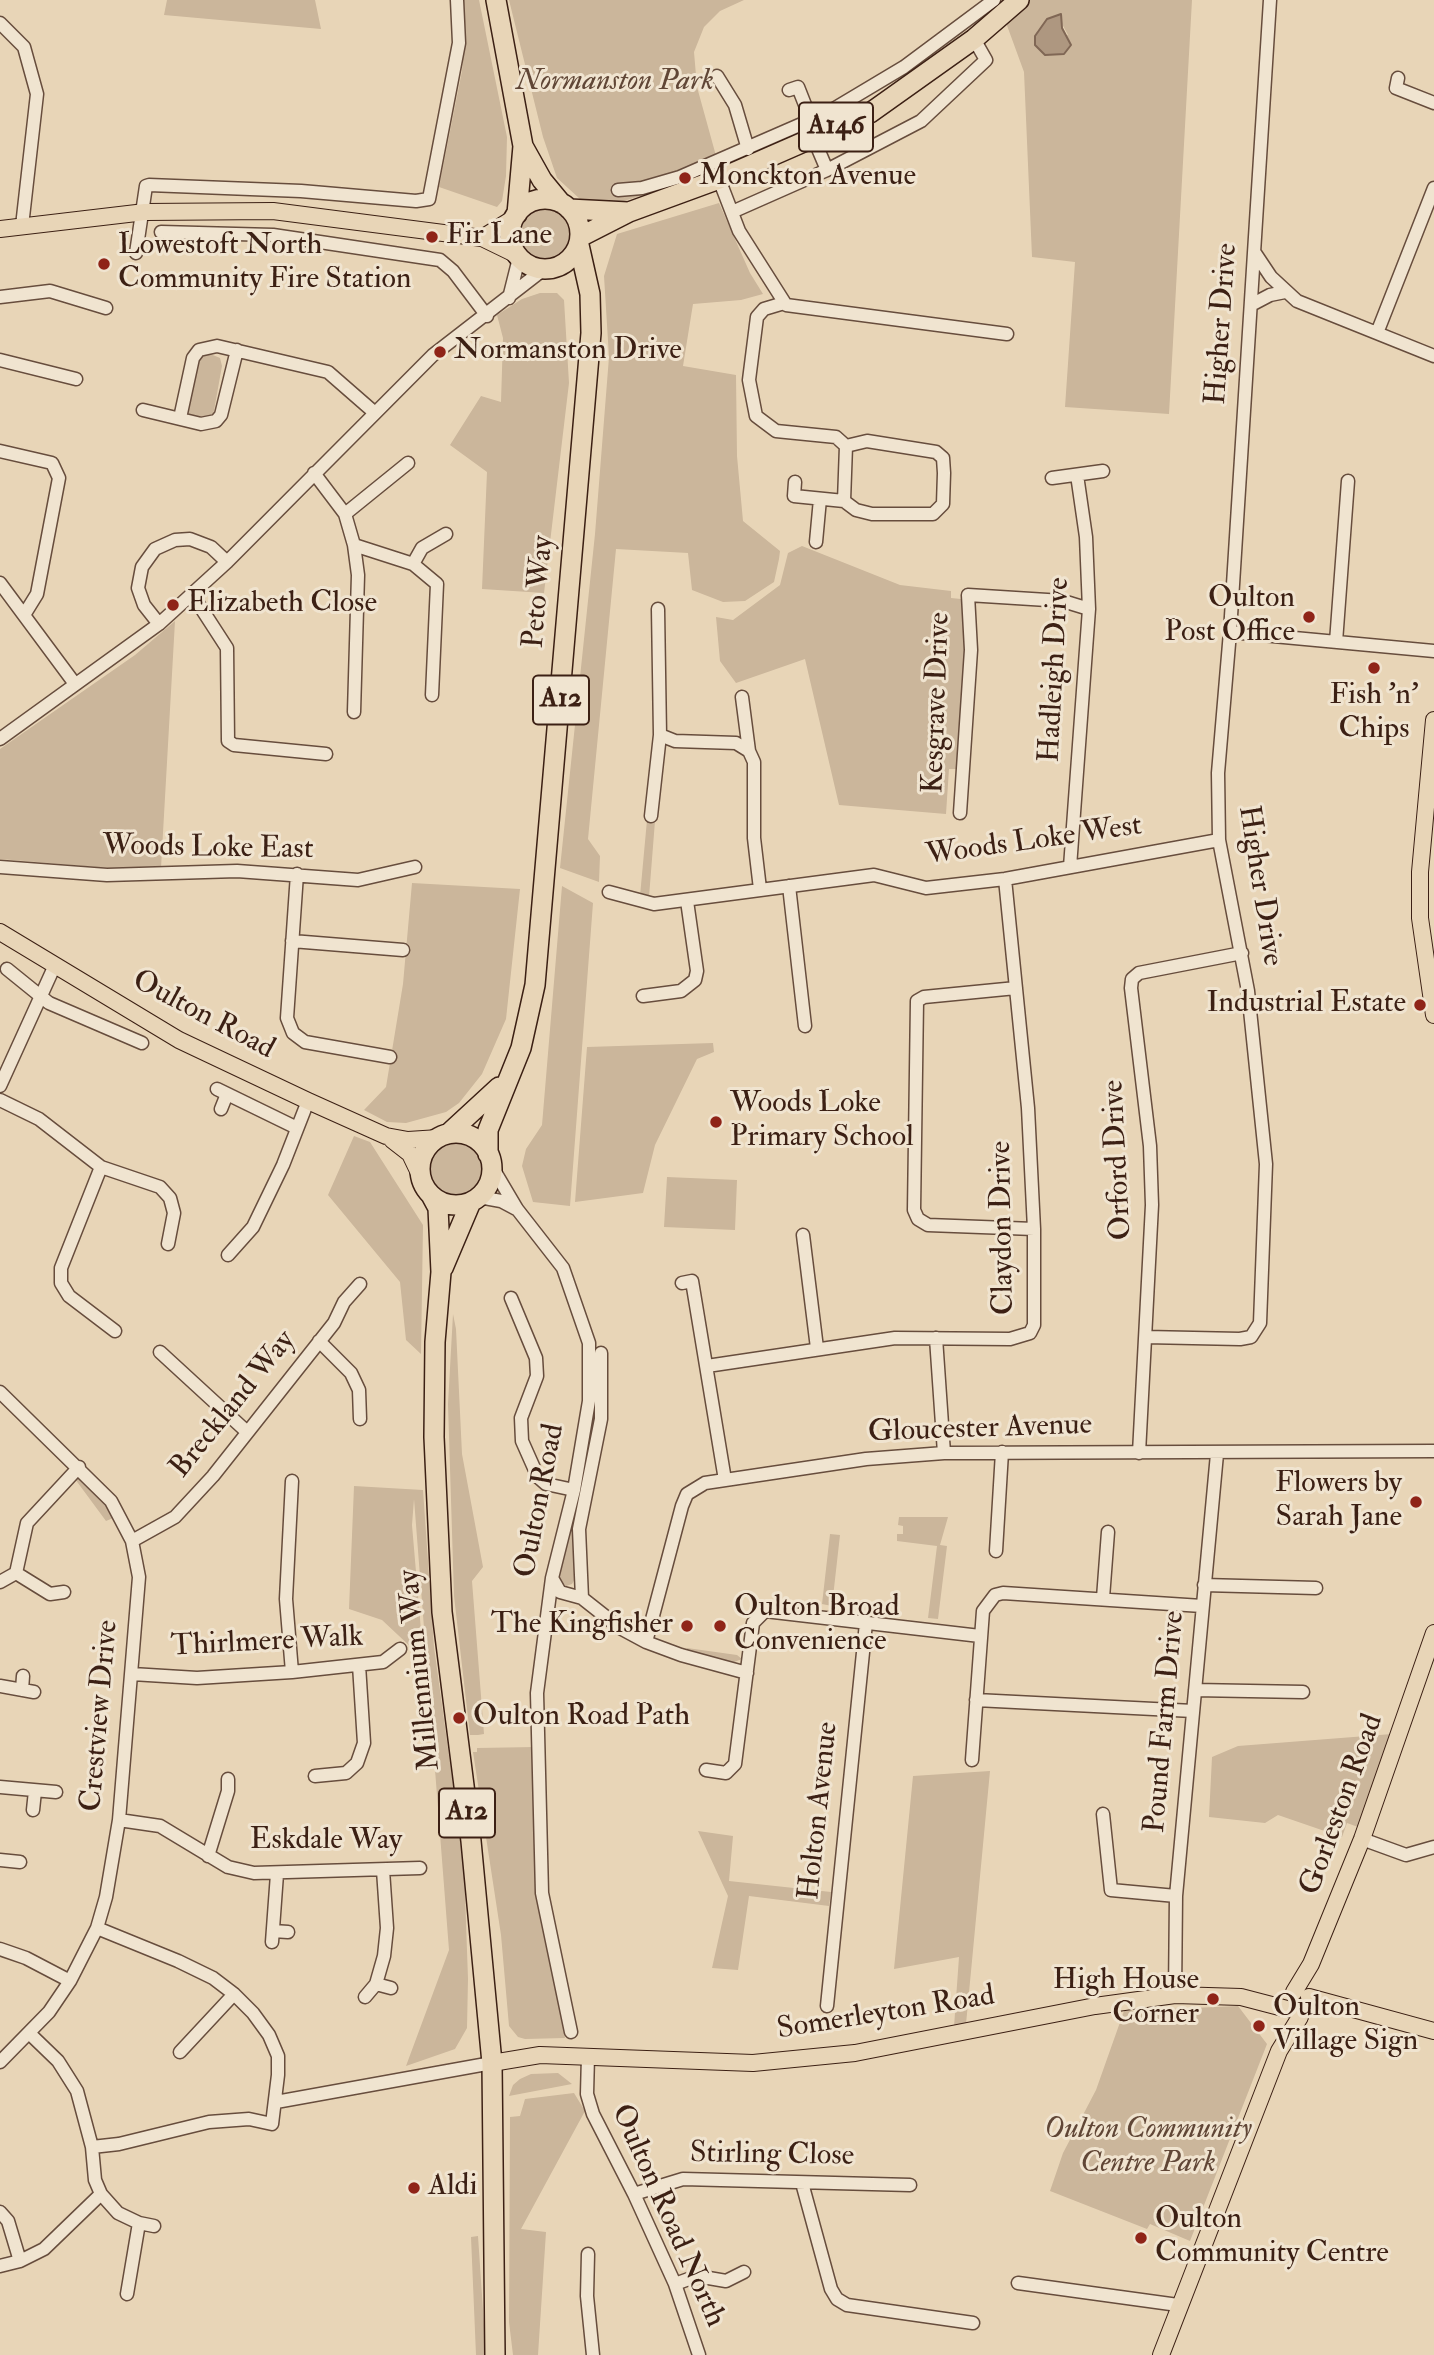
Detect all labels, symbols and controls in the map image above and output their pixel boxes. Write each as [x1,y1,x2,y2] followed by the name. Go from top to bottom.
[516,65,714,101] park label: Normanston Park
[799,102,873,152] road number: A146
[699,160,916,196] place label: Monckton Avenue
[677,170,693,186] marker: Monckton Avenue
[446,219,552,255] place label: Fir Lane
[118,229,411,300] place label: Lowestoft North Community Fire Station
[424,229,440,245] marker: Fir Lane
[1199,242,1247,406] street label: Higher Drive
[96,256,112,272] marker: Lowestoft North Community Fire Station
[454,334,682,370] place label: Normanston Drive
[432,344,448,360] marker: Normanston Drive
[517,534,563,650] street label: Peto Way
[1033,577,1079,763] street label: Hadleigh Drive
[1164,582,1295,652] place label: Oulton Post Office
[187,587,377,623] place label: Elizabeth Close
[165,597,181,613] marker: Elizabeth Close
[1301,609,1317,625] marker: Oulton Post Office
[917,612,959,794] street label: Kesgrave Drive
[1366,660,1382,676] marker: Fish 'n' Chips
[533,676,589,724] road number: A12
[1330,679,1418,750] place label: Fish 'n' Chips
[1229,803,1289,969] street label: Higher Drive
[924,809,1144,875] street label: Woods Loke West
[102,829,314,869] street label: Woods Loke East
[126,963,280,1069] street label: Oulton Road
[1206,987,1406,1023] place label: Industrial Estate
[1412,997,1428,1013] marker: Industrial Estate
[1097,1079,1141,1241] street label: Orford Drive
[730,1087,914,1158] place label: Woods Loke Primary School
[708,1114,724,1130] marker: Woods Loke Primary School
[984,1141,1024,1315] street label: Claydon Drive
[164,1324,304,1486] street label: Breckland Way
[867,1408,1093,1452] street label: Gloucester Avenue
[508,1421,574,1581] street label: Oulton Road
[1275,1467,1402,1538] place label: Flowers by Sarah Jane
[1408,1494,1424,1510] marker: Flowers by Sarah Jane
[393,1568,449,1772] street label: Millennium Way
[734,1591,899,1662] place label: Oulton Broad Convenience
[491,1608,673,1644] place label: The Kingfisher
[1138,1609,1194,1835] street label: Pound Farm Drive
[679,1618,695,1634] marker: The Kingfisher
[712,1618,728,1634] marker: Oulton Broad Convenience
[75,1619,127,1813] street label: Crestview Drive
[170,1620,364,1666] street label: Thirlmere Walk
[473,1700,690,1736] place label: Oulton Road Path
[451,1710,467,1726] marker: Oulton Road Path
[1294,1710,1392,1900] street label: Gorleston Road
[793,1720,847,1902] street label: Holton Avenue
[439,1788,495,1838] road number: A12
[250,1824,402,1860] street label: Eskdale Way
[1053,1964,1199,2035] place label: High House Corner
[775,1979,997,2049] street label: Somerleyton Road
[1205,1991,1221,2007] marker: High House Corner
[1273,1991,1418,2062] place label: Oulton Village Sign
[1251,2018,1267,2034] marker: Oulton Village Sign
[602,2099,732,2333] street label: Oulton Road North
[1044,2113,1252,2184] park label: Oulton Community Centre Park
[689,2137,855,2175] street label: Stirling Close
[428,2170,477,2206] place label: Aldi
[406,2180,422,2196] marker: Aldi
[1155,2203,1389,2274] place label: Oulton Community Centre
[1133,2230,1149,2246] marker: Oulton Community Centre

